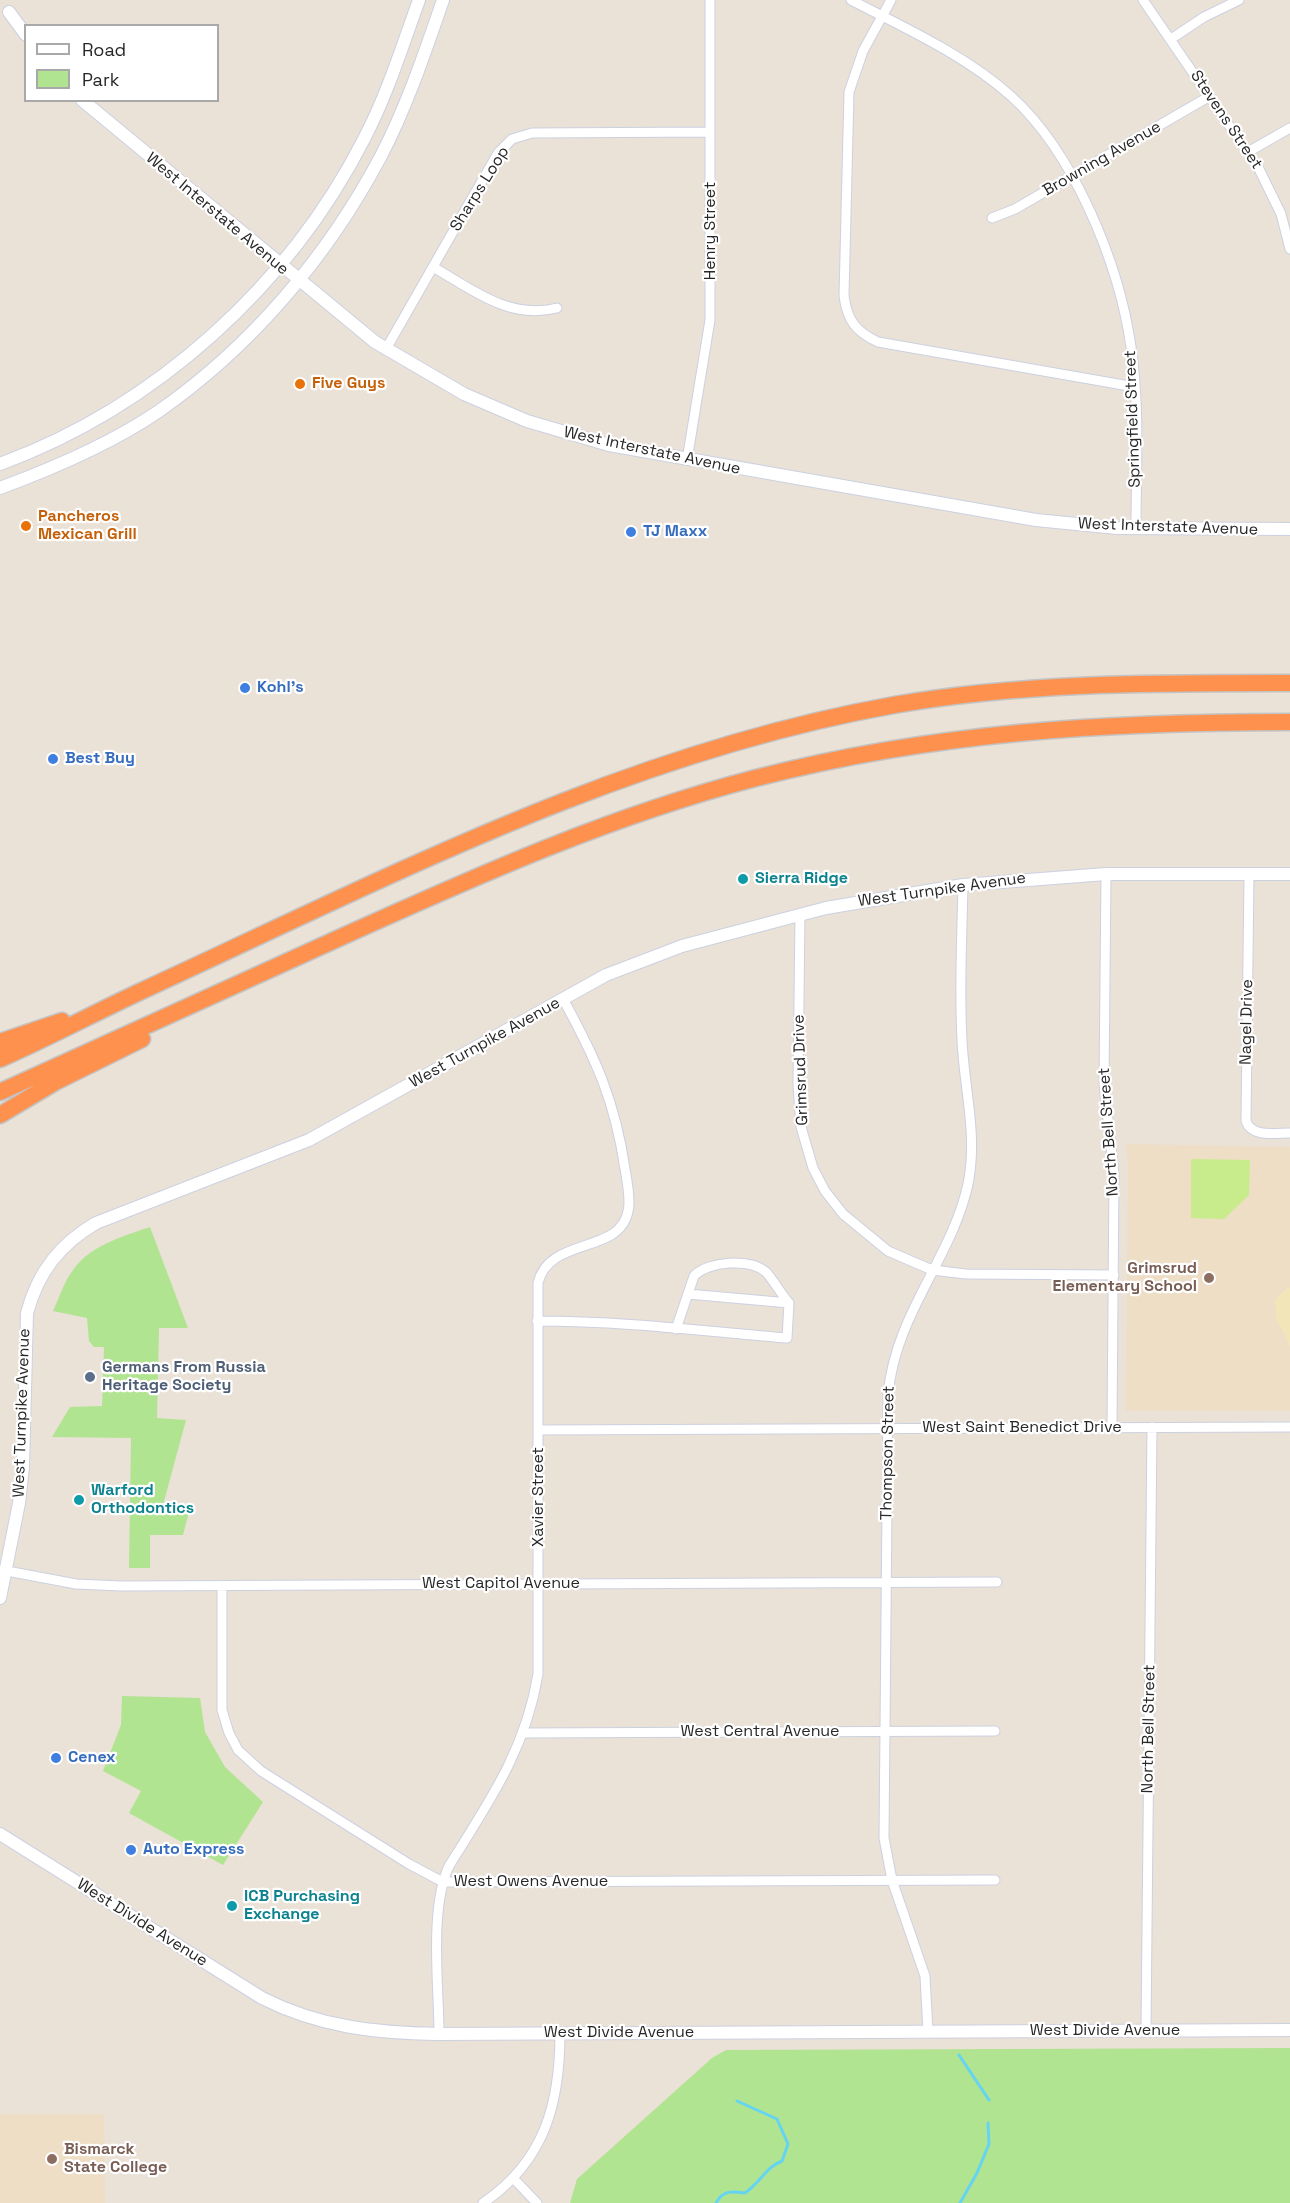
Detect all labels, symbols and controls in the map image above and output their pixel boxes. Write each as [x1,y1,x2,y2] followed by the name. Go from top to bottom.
[24,24,219,102] legend
[82,38,126,61] text: Road
[1186,67,1266,173] street label: Stevens Street
[82,68,119,91] text: Park
[1039,117,1165,201] street label: Browning Avenue
[446,143,514,235] street label: Sharps Loop
[142,149,292,279] street label: West Interstate Avenue
[701,182,721,280] street label: Henry Street
[1121,350,1145,488] street label: Springfield Street
[312,374,385,394] place label: Five Guys
[293,377,307,391] marker: Five Guys
[562,423,742,479] street label: West Interstate Avenue
[38,507,137,545] place label: Pancheros Mexican Grill
[1078,514,1258,540] street label: West Interstate Avenue
[19,519,33,533] marker: Pancheros Mexican Grill
[643,522,707,542] place label: TJ Maxx
[624,525,638,539] marker: TJ Maxx
[257,678,304,698] place label: Kohl's
[238,681,252,695] marker: Kohl's
[65,749,135,769] place label: Best Buy
[46,752,60,766] marker: Best Buy
[755,869,848,889] place label: Sierra Ridge
[857,869,1027,911] street label: West Turnpike Avenue
[736,872,750,886] marker: Sierra Ridge
[1237,979,1257,1065] street label: Nagel Drive
[406,994,564,1092] street label: West Turnpike Avenue
[789,1014,813,1126] street label: Grimsrud Drive
[1095,1067,1123,1197] street label: North Bell Street
[1053,1259,1197,1297] place label: Grimsrud Elementary School
[1202,1271,1216,1285] marker: Grimsrud Elementary School
[9,1328,35,1498] street label: West Turnpike Avenue
[102,1358,266,1396] place label: Germans From Russia Heritage Society
[83,1370,97,1384] marker: Germans From Russia Heritage Society
[877,1386,899,1520] street label: Thompson Street
[922,1418,1122,1438] street label: West Saint Benedict Drive
[529,1447,549,1547] street label: Xavier Street
[91,1481,194,1519] place label: Warford Orthodontics
[72,1493,86,1507] marker: Warford Orthodontics
[422,1574,580,1594] street label: West Capitol Avenue
[1138,1664,1160,1794] street label: North Bell Street
[680,1722,840,1742] street label: West Central Avenue
[68,1748,116,1768] place label: Cenex
[49,1751,63,1765] marker: Cenex
[143,1840,244,1860] place label: Auto Express
[124,1843,138,1857] marker: Auto Express
[454,1872,608,1892] street label: West Owens Avenue
[73,1875,211,1971] street label: West Divide Avenue
[244,1887,360,1925] place label: ICB Purchasing Exchange
[225,1899,239,1913] marker: ICB Purchasing Exchange
[1030,2021,1180,2041] street label: West Divide Avenue
[544,2023,694,2043] street label: West Divide Avenue
[64,2140,167,2178] place label: Bismarck State College
[45,2152,59,2166] marker: Bismarck State College

